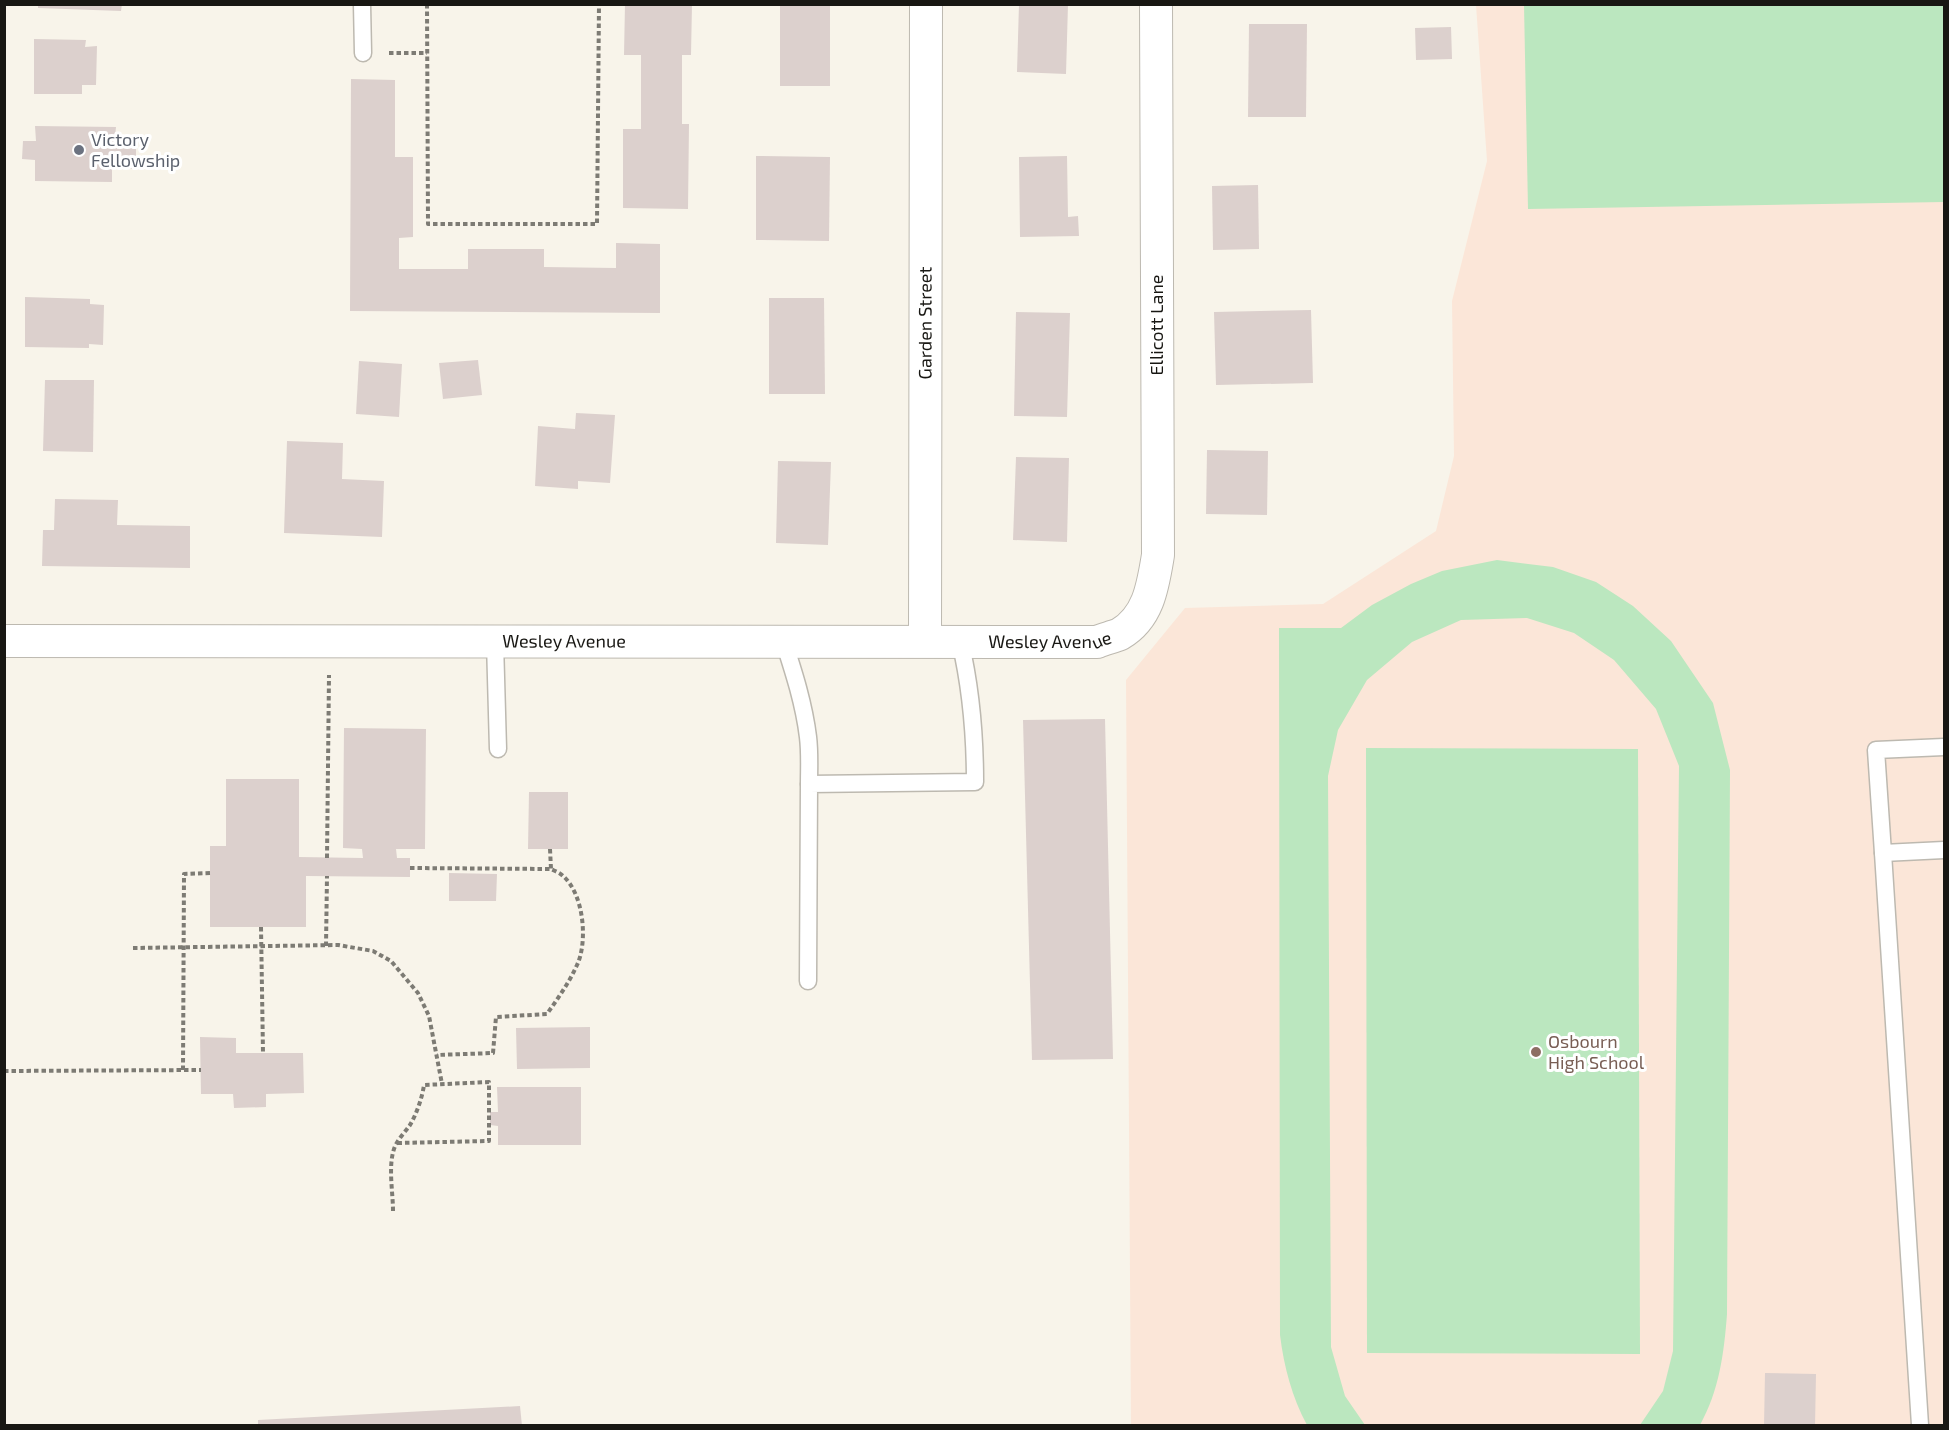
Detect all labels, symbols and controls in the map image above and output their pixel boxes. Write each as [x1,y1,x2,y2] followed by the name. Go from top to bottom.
[91,128,180,171] place label: Victory Fellowship
[72,143,86,157] marker: Victory Fellowship
[913,266,936,379] street label: Garden Street
[1145,274,1167,376] street label: Ellicott Lane
[988,626,1114,653] street label: Wesley Avenue
[502,629,626,652] street label: Wesley Avenue
[1548,1030,1645,1073] place label: Osbourn High School
[1529,1045,1543,1059] marker: Osbourn High School

